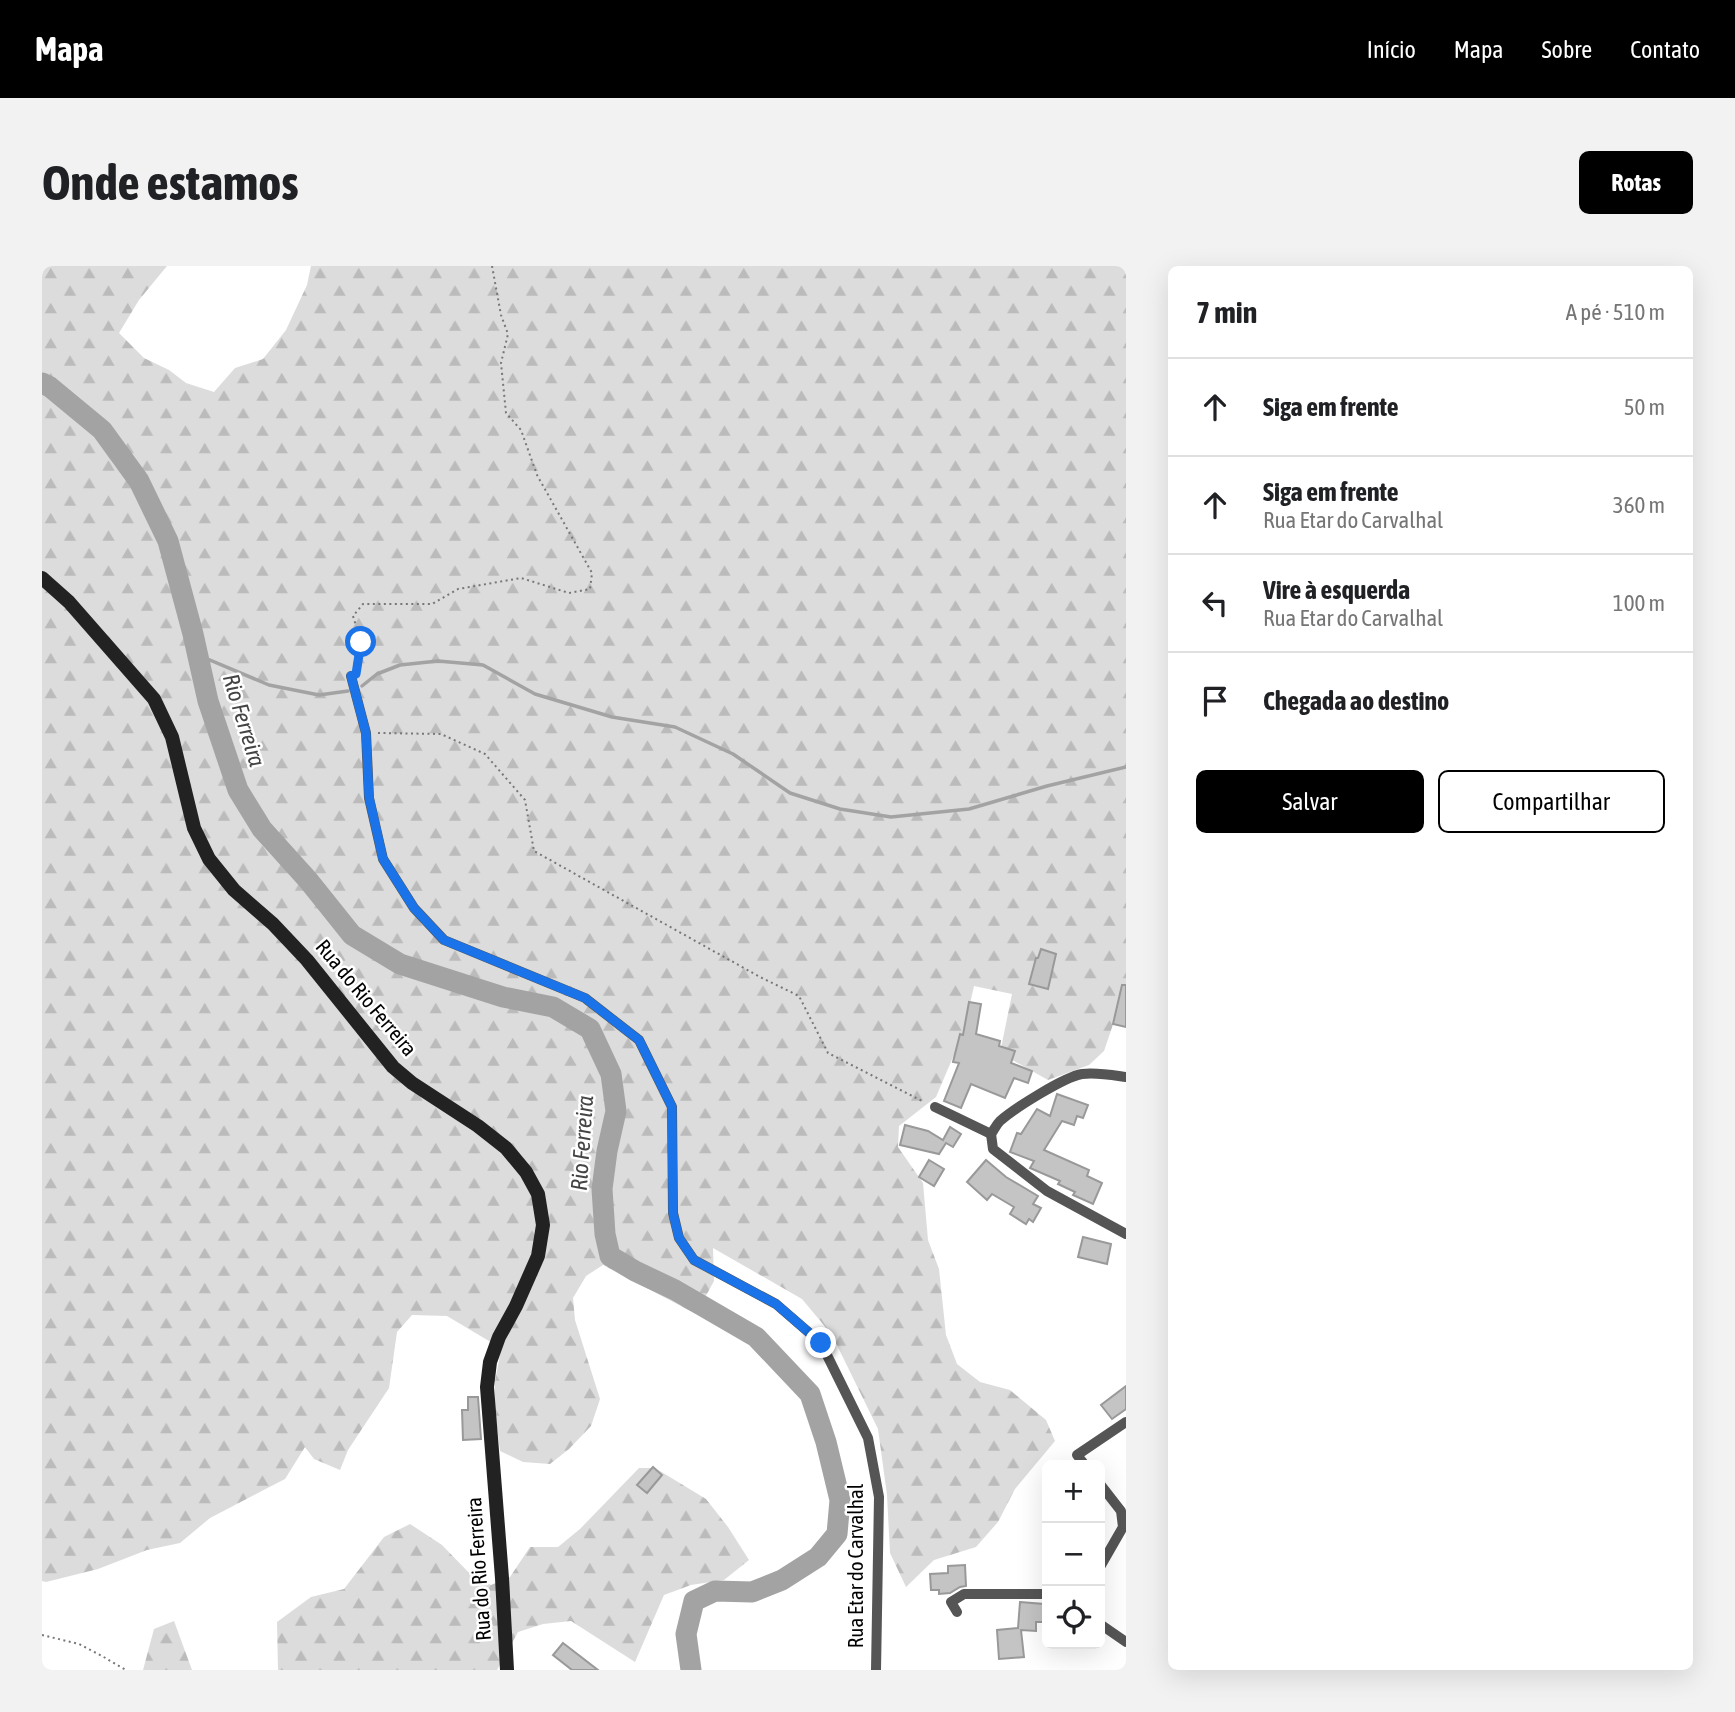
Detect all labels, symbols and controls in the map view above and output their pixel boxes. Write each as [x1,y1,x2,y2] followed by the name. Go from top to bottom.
[35,30,103,68] text: Mapa
[1367,36,1416,63] text: Início
[1454,36,1504,63] text: Mapa
[1542,36,1592,63] text: Sobre
[1630,36,1700,63] text: Contato
[1579,151,1693,214] button: Rotas
[42,154,299,210] text: Onde estamos
[1196,295,1257,329] text: 7 min
[1566,299,1665,325] text: A pé · 510 m
[1196,388,1234,426] icon: ahead
[1263,392,1399,422] text: Siga em frente
[1624,394,1665,420] text: 50 m
[1263,477,1399,507] text: Siga em frente
[1196,486,1234,524] icon: ahead
[1613,492,1665,518] text: 360 m
[1263,507,1443,533] text: Rua Etar do Carvalhal
[1263,575,1410,605] text: Vire à esquerda
[1196,584,1234,622] icon: left
[1613,590,1665,616] text: 100 m
[1263,605,1443,631] text: Rua Etar do Carvalhal
[345,626,376,657] route start
[218,671,270,770] water label: Rio Ferreira
[1196,682,1234,720] icon: arrive
[1263,686,1449,716] text: Chegada ao destino
[1196,770,1424,833] button: Salvar
[1438,770,1665,833] button: Compartilhar
[311,935,422,1060] street label: Rua do Rio Ferreira
[566,1094,598,1191] water label: Rio Ferreira
[805,1327,836,1358] route end
[1042,1460,1105,1649] map controls
[1042,1460,1105,1523] button: +
[843,1483,867,1648] street label: Rua Etar do Carvalhal
[461,1496,495,1642] street label: Rua do Rio Ferreira
[1042,1523,1105,1586] button: −
[1042,1586,1105,1649] button: locate

